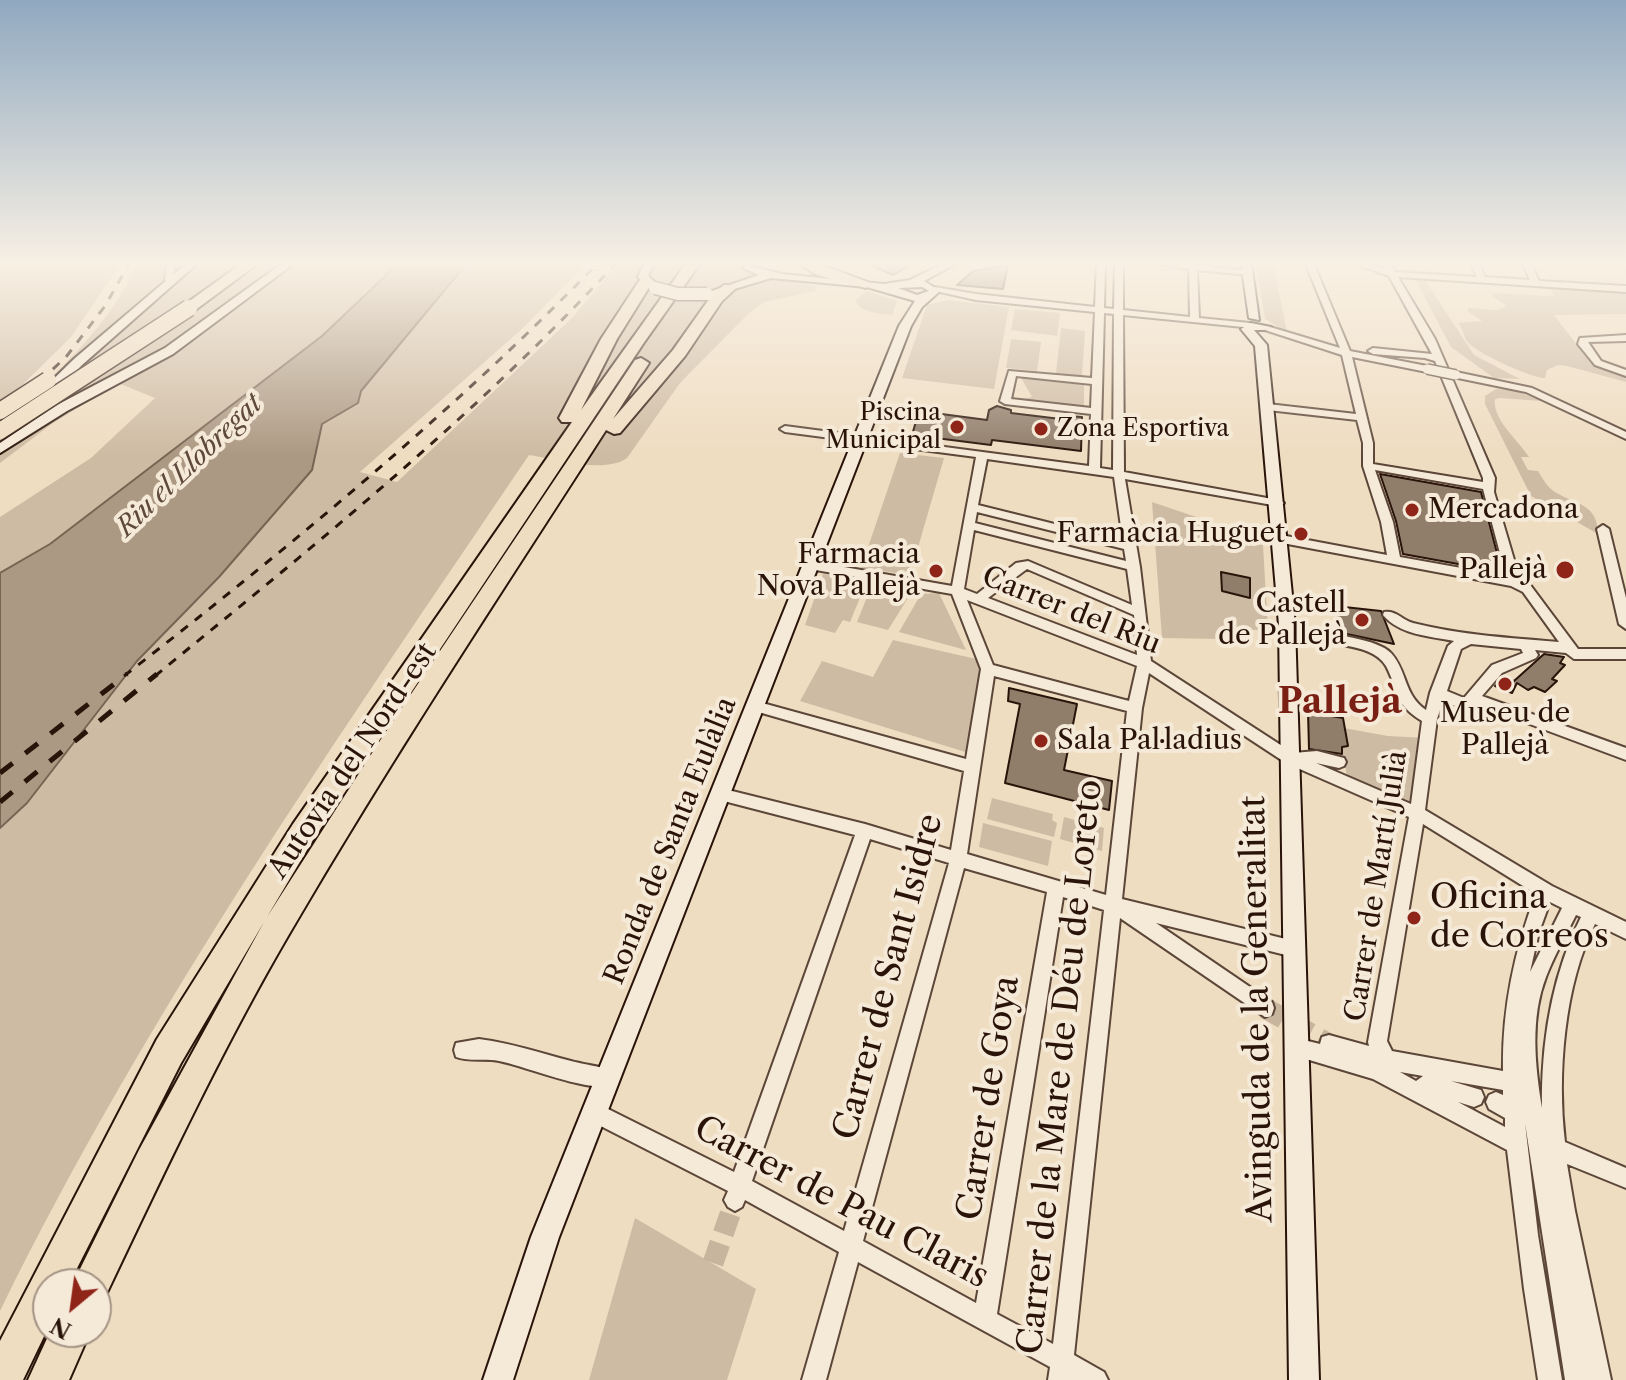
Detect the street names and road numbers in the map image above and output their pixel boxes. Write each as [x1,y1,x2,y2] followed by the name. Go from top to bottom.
[977,560,1165,662] street label: Carrer del Riu
[262,637,444,885] street label: Autovia del Nord-est
[598,693,744,989] street label: Ronda de Santa Eulàlia
[1339,748,1415,1024] street label: Carrer de Martí Julià
[1011,778,1111,1356] street label: Carrer de la Mare de Déu de Loreto
[1234,795,1282,1223] street label: Avinguda de la Generalitat
[826,810,952,1144] street label: Carrer de Sant Isidre
[950,973,1028,1223] street label: Carrer de Goya
[687,1108,995,1298] street label: Carrer de Pau Claris

